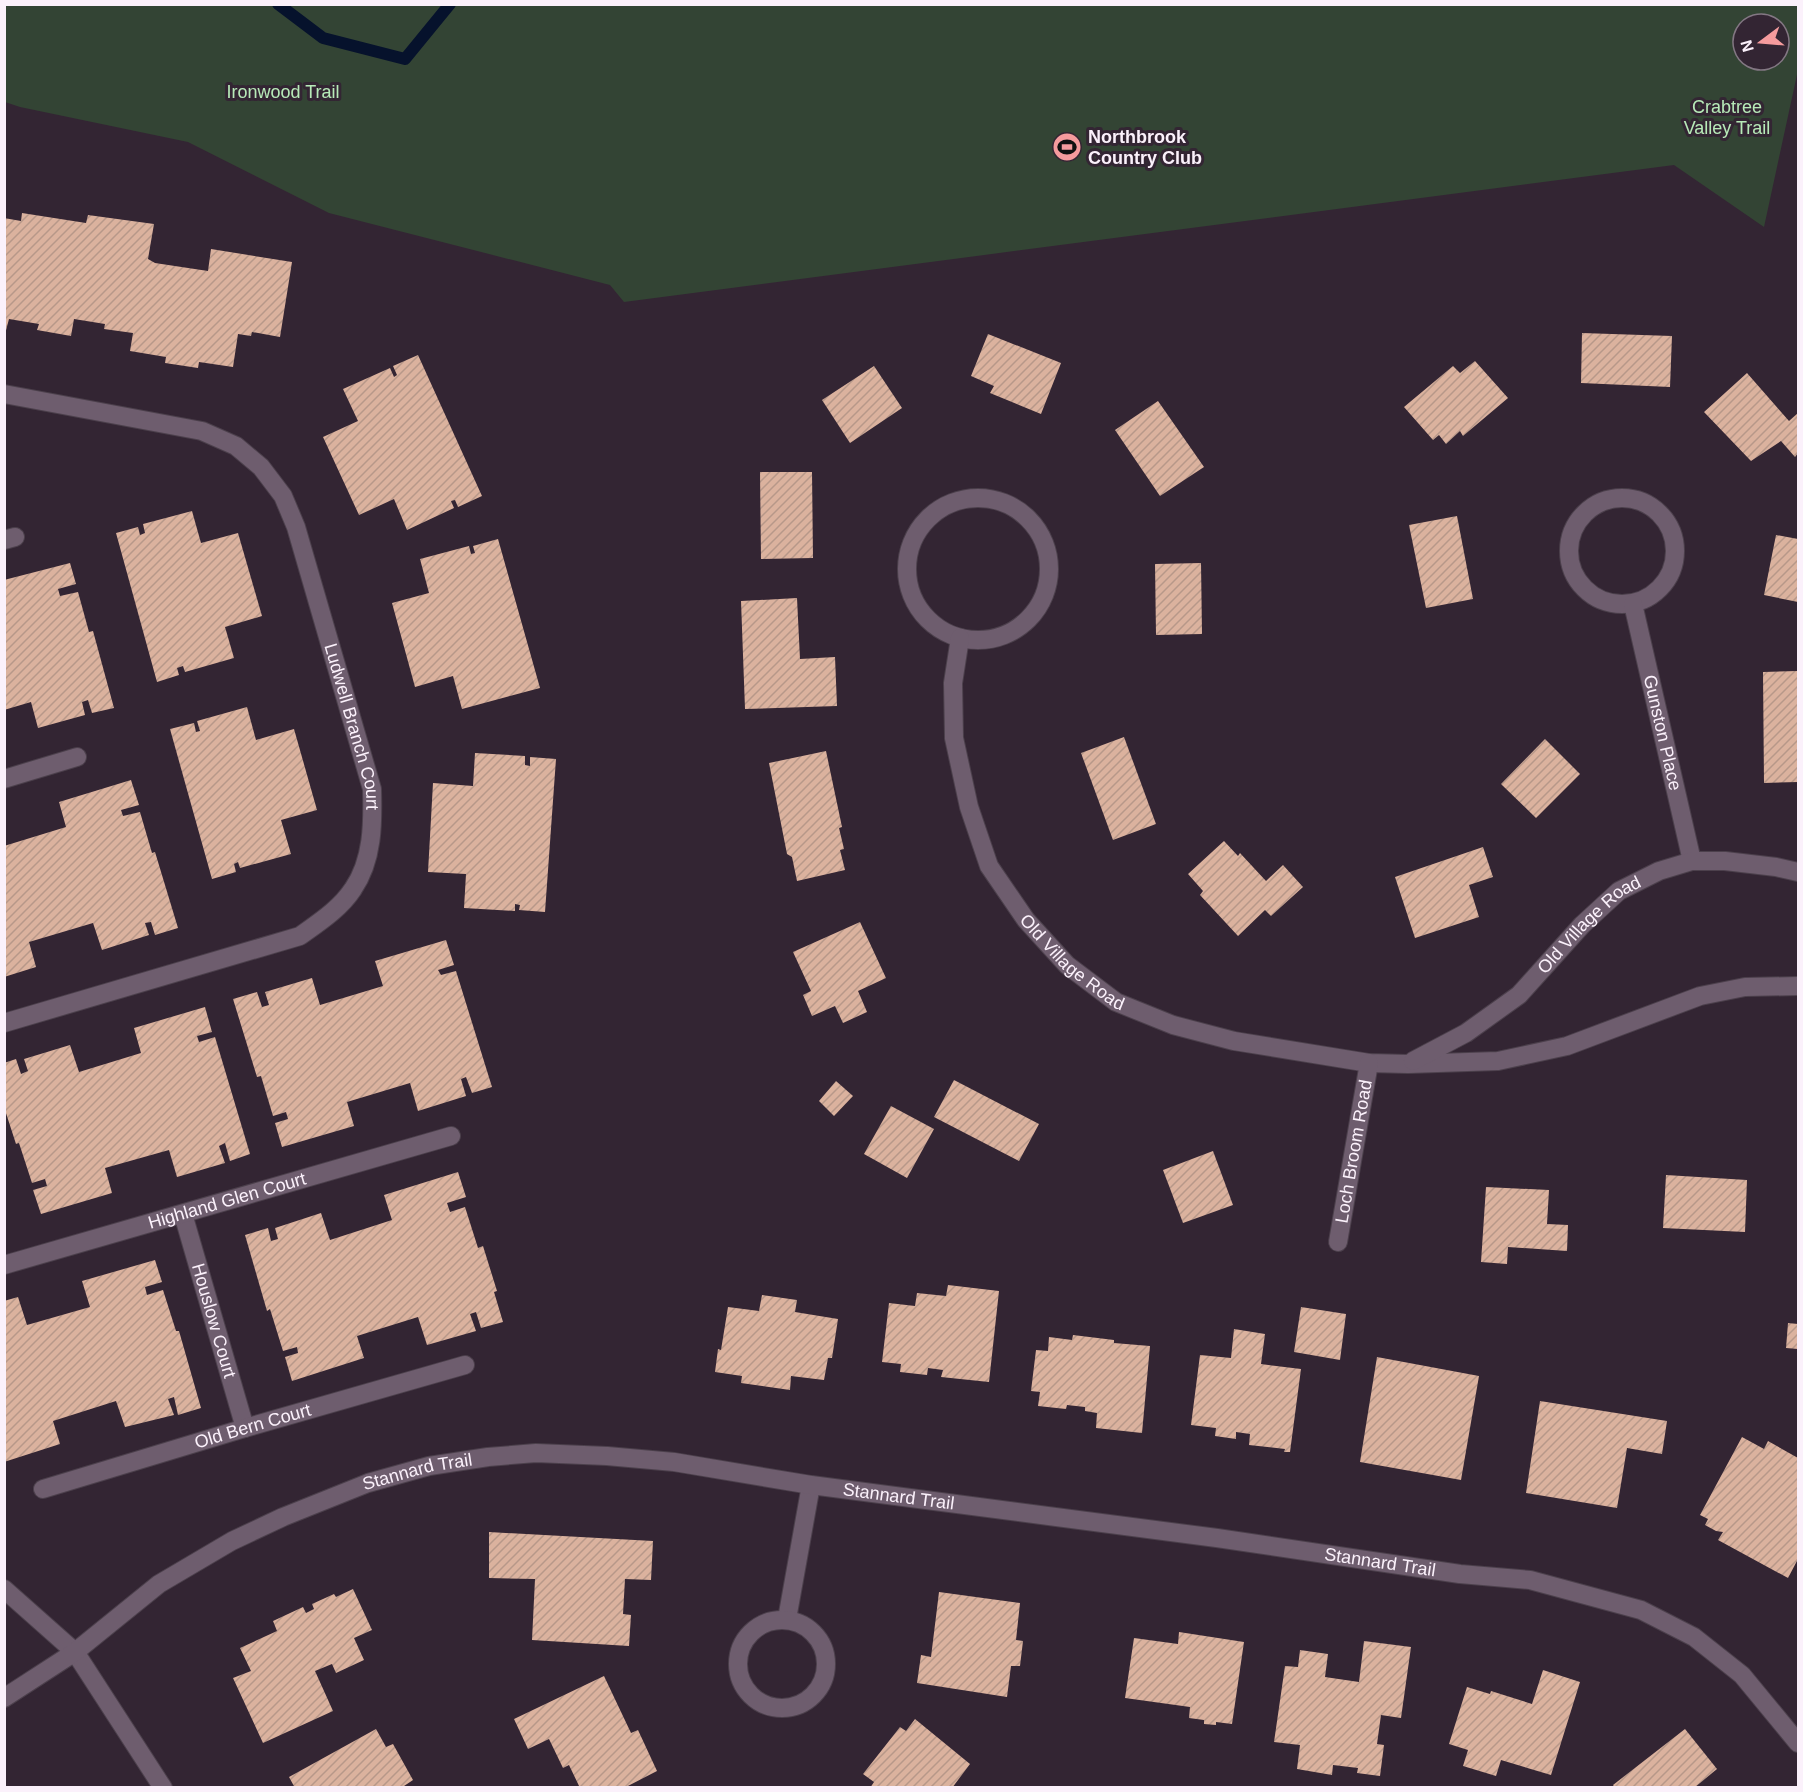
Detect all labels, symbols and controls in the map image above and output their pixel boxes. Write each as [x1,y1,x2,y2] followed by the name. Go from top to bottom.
[1731,12,1791,72] north arrow
[1737,38,1757,54] text: N
[226,82,340,102] park label: Ironwood Trail
[1684,97,1770,138] park label: Crabtree Valley Trail
[1088,127,1202,168] place label: Northbrook Country Club
[1051,131,1083,163] sports icon: Northbrook Country Club
[320,641,382,810] street label: Ludwell Branch Court
[1640,673,1686,792] street label: Gunston Place
[1533,872,1644,978] street label: Old Village Road
[1016,910,1127,1014] street label: Old Village Road
[1331,1078,1376,1225] street label: Loch Broom Road
[146,1168,308,1233] street label: Highland Glen Court
[188,1261,240,1380] street label: Houslow Court
[192,1400,313,1453] street label: Old Bern Court
[360,1450,473,1494] street label: Stannard Trail
[842,1479,955,1514] street label: Stannard Trail
[1323,1544,1437,1580] street label: Stannard Trail

